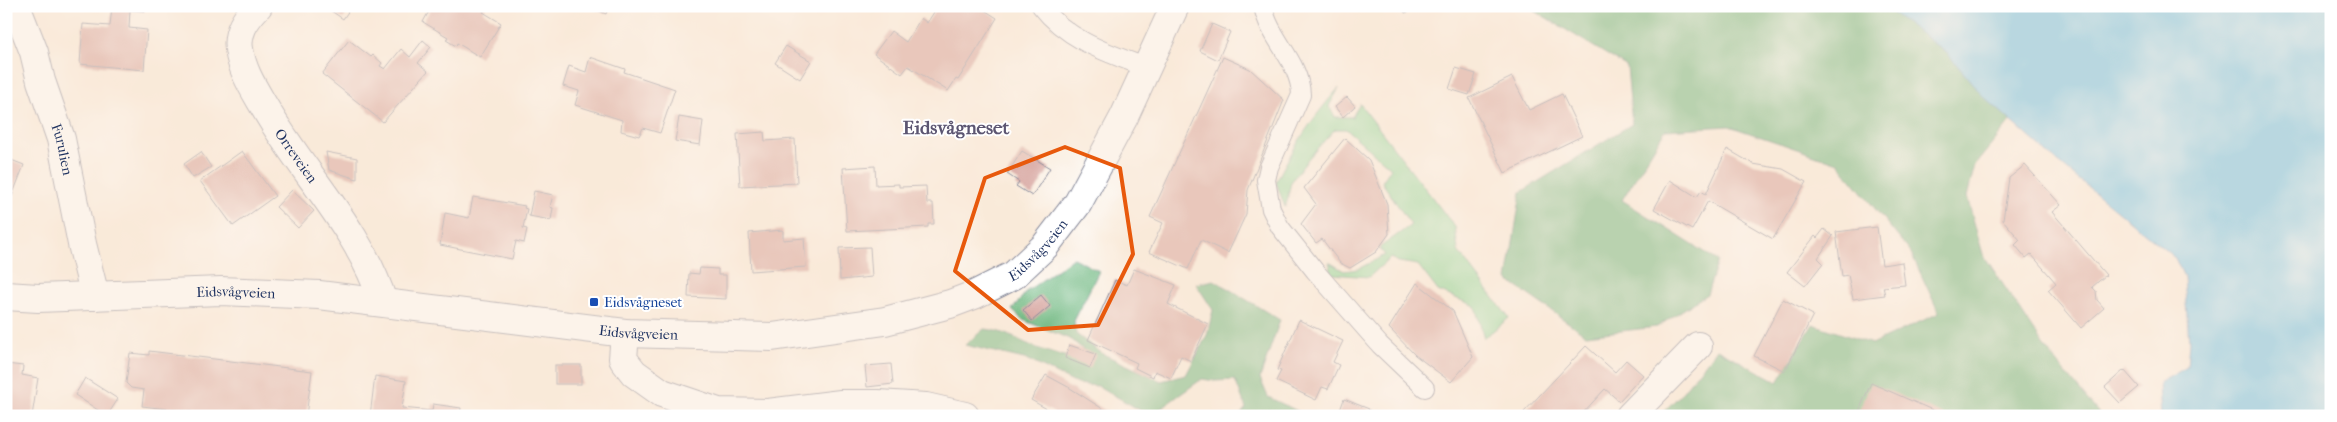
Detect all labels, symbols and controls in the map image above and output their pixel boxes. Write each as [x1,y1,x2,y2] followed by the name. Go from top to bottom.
[903,117,1009,139] district label: Eidsvågneset
[48,121,77,177] street label: Furulien
[271,125,321,186] street label: Orreveien
[1006,216,1071,285] street label: Eidsvågveien
[196,282,276,302] street label: Eidsvågveien
[604,294,682,311] place label: Eidsvågneset
[588,296,600,308] marker: Eidsvågneset
[598,321,678,343] street label: Eidsvågveien

